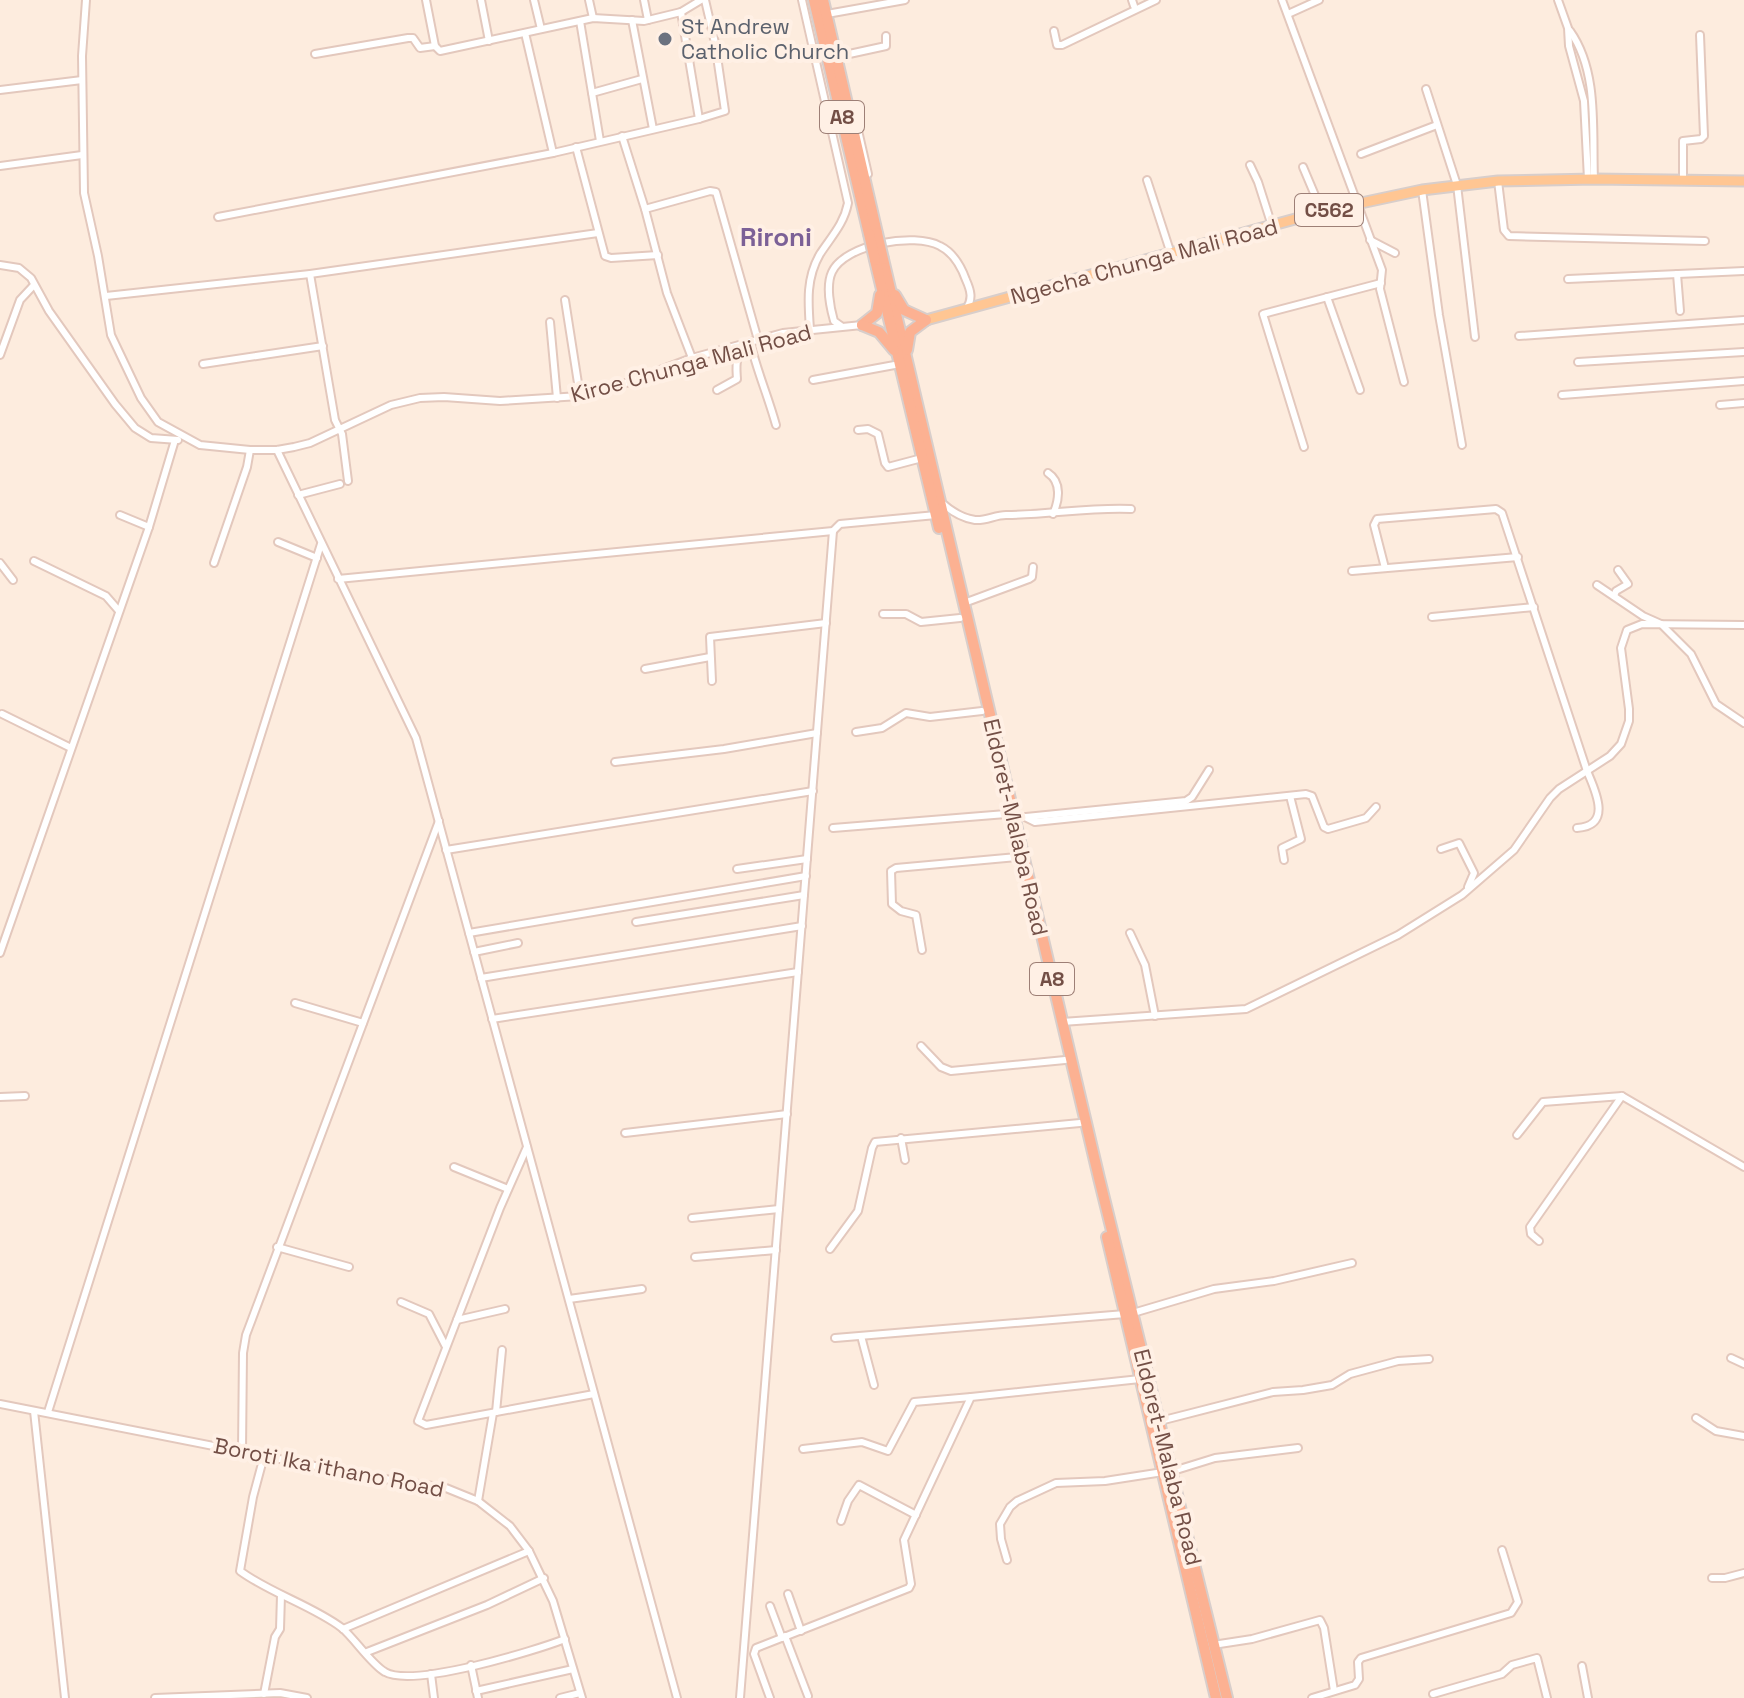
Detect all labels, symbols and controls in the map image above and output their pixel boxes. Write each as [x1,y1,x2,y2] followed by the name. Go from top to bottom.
[681,12,849,65] place label: St Andrew Catholic Church
[656,30,674,48] marker: St Andrew Catholic Church
[820,101,864,133] road number: A8
[1295,194,1363,226] road number: C562
[1007,212,1281,310] street label: Ngecha Chunga Mali Road
[740,220,812,254] district label: Rironi
[568,317,814,409] street label: Kiroe Chunga Mali Road
[977,716,1055,938] street label: Eldoret-Malaba Road
[1030,963,1074,995] road number: A8
[1128,1346,1208,1568] street label: Eldoret-Malaba Road
[211,1431,447,1503] street label: Boroti Ika ithano Road

